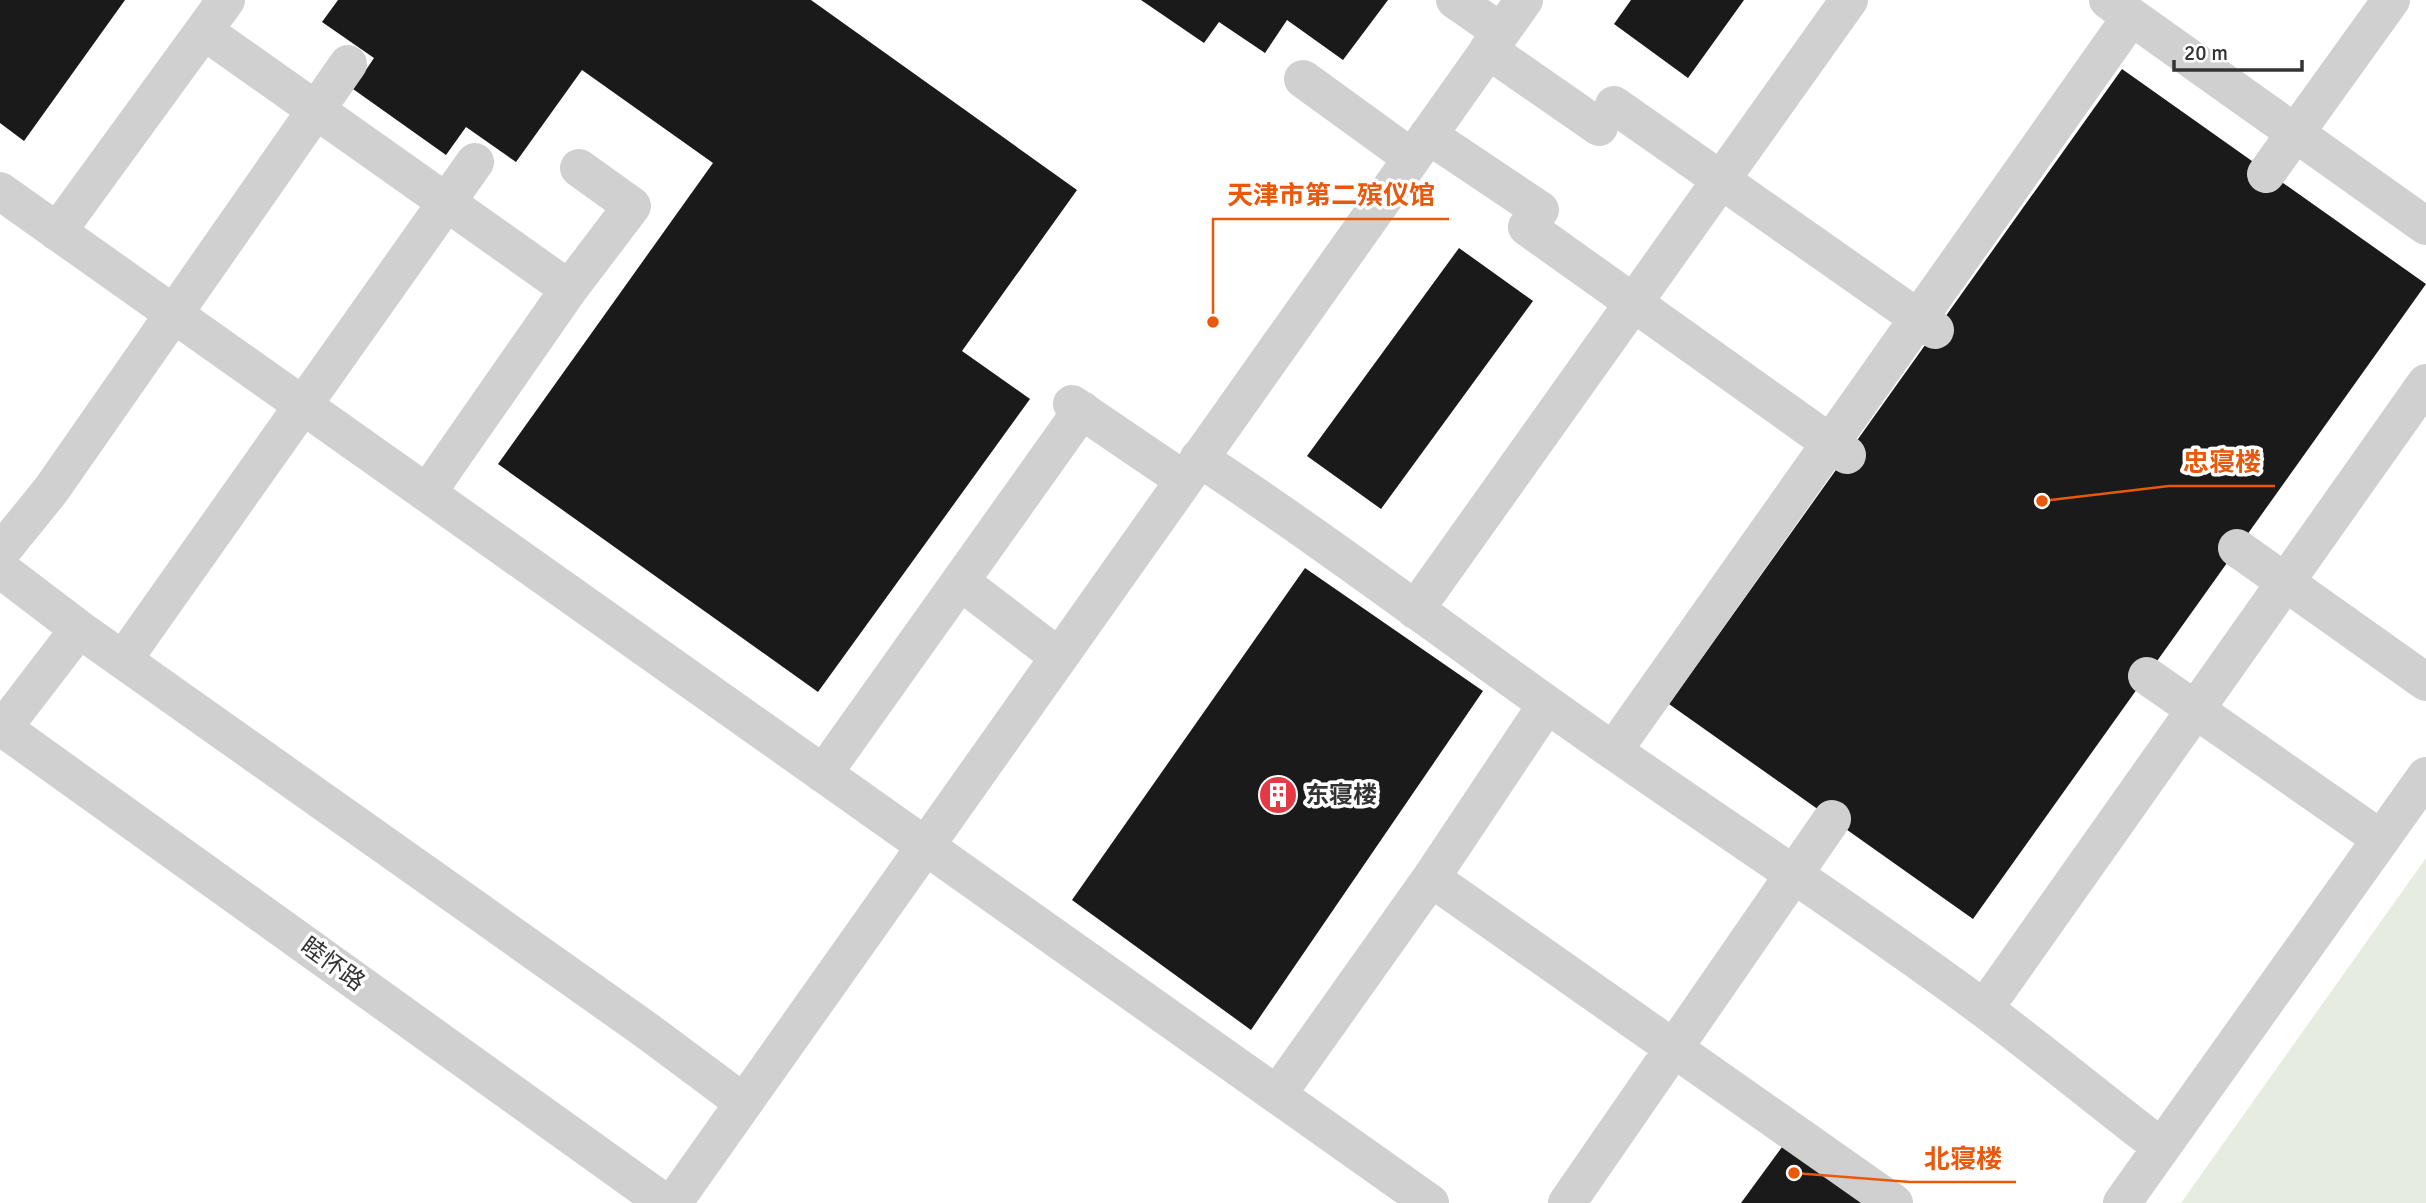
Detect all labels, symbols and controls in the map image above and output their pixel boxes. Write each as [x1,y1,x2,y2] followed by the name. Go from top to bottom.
[2174,28,2302,72] scale bar
[2184,40,2228,66] text: 20 m
[1213,172,1449,219] callout: 天津市第二殡仪馆
[1227,180,1435,212] text: 天津市第二殡仪馆
[2169,439,2275,486] callout: 忠寝楼
[2183,447,2261,479] text: 忠寝楼
[1257,774,1299,816] building icon: 东寝楼
[1305,780,1377,810] place label: 东寝楼
[295,931,371,997] street label: 睦怀路
[1910,1135,2016,1182] callout: 北寝楼
[1924,1144,2002,1176] text: 北寝楼

